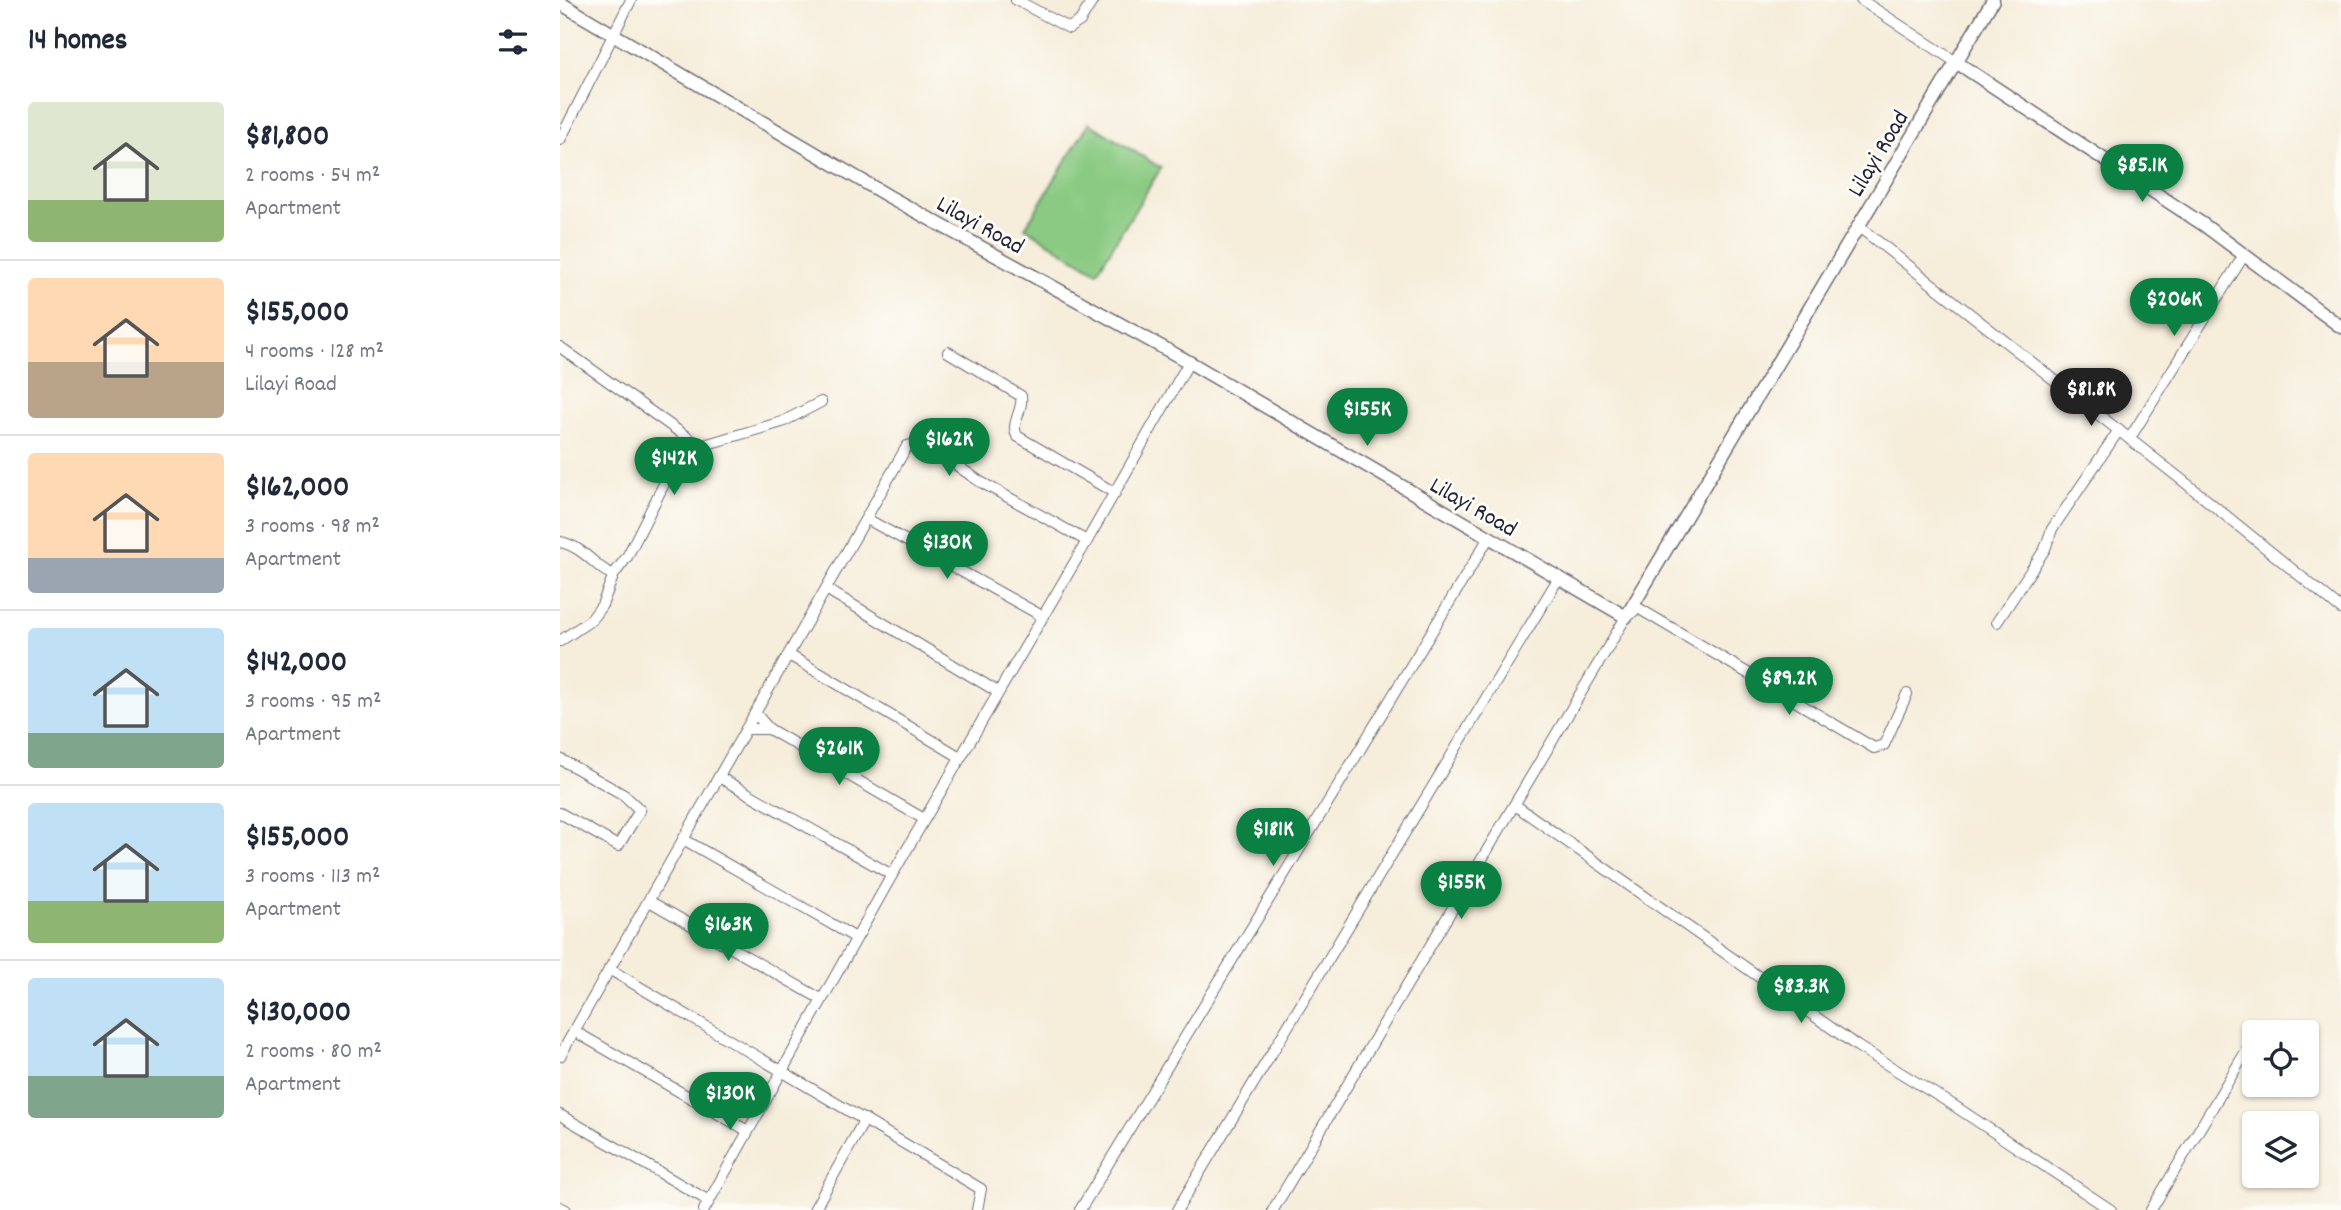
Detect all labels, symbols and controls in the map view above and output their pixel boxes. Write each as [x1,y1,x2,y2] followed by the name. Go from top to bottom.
[28,21,127,64] text: 14 homes
[494,23,532,61] icon: filters
[1840,105,1919,204] street label: Lilayi Road
[245,117,329,160] text: $81,800
[84,130,168,214] icon: home
[2085,144,2199,204] pin: $85.1K
[2116,150,2168,183] text: $85.1K
[245,160,380,193] text: 2 rooms · 54 m²
[929,189,1030,265] street label: Lilayi Road
[245,193,341,226] text: Apartment
[2125,278,2223,338] pin: $206K
[2146,284,2202,317] text: $206K
[245,293,349,336] text: $155,000
[84,306,168,390] icon: home
[245,336,384,369] text: 4 rooms · 128 m²
[2034,368,2148,428] pin: $81.8K
[245,369,337,402] text: Lilayi Road
[2066,374,2116,407] text: $81.8K
[1318,388,1416,448] pin: $155K
[1343,394,1391,427] text: $155K
[900,419,998,478] pin: $162K
[925,424,973,457] text: $162K
[625,438,723,497] pin: $142K
[651,443,697,476] text: $142K
[245,468,349,511] text: $162,000
[1423,470,1522,547] street label: Lilayi Road
[84,481,168,565] icon: home
[245,511,380,544] text: 3 rooms · 98 m²
[898,522,996,581] pin: $130K
[922,527,972,560] text: $130K
[245,544,341,577] text: Apartment
[245,643,347,686] text: $142,000
[84,656,168,740] icon: home
[1732,658,1846,717] pin: $89.2K
[1761,663,1817,696] text: $89.2K
[245,686,381,719] text: 3 rooms · 95 m²
[245,719,341,752] text: Apartment
[790,728,888,787] pin: $261K
[815,733,863,766] text: $261K
[1224,808,1322,868] pin: $181K
[1252,814,1294,847] text: $181K
[245,818,349,861] text: $155,000
[84,831,168,915] icon: home
[245,861,381,894] text: 3 rooms · 113 m²
[1412,862,1510,921] pin: $155K
[1437,867,1485,900] text: $155K
[245,894,341,927] text: Apartment
[679,904,777,963] pin: $163K
[704,909,752,942] text: $163K
[1744,965,1858,1025] pin: $83.3K
[1773,971,1829,1004] text: $83.3K
[245,993,351,1036] text: $130,000
[84,1006,168,1090] icon: home
[2242,1020,2319,1188] map controls
[2242,1020,2319,1097] button: locate
[245,1036,382,1069] text: 2 rooms · 80 m²
[245,1069,341,1102] text: Apartment
[681,1072,779,1132] pin: $130K
[705,1078,755,1111] text: $130K
[2242,1111,2319,1188] button: layers

